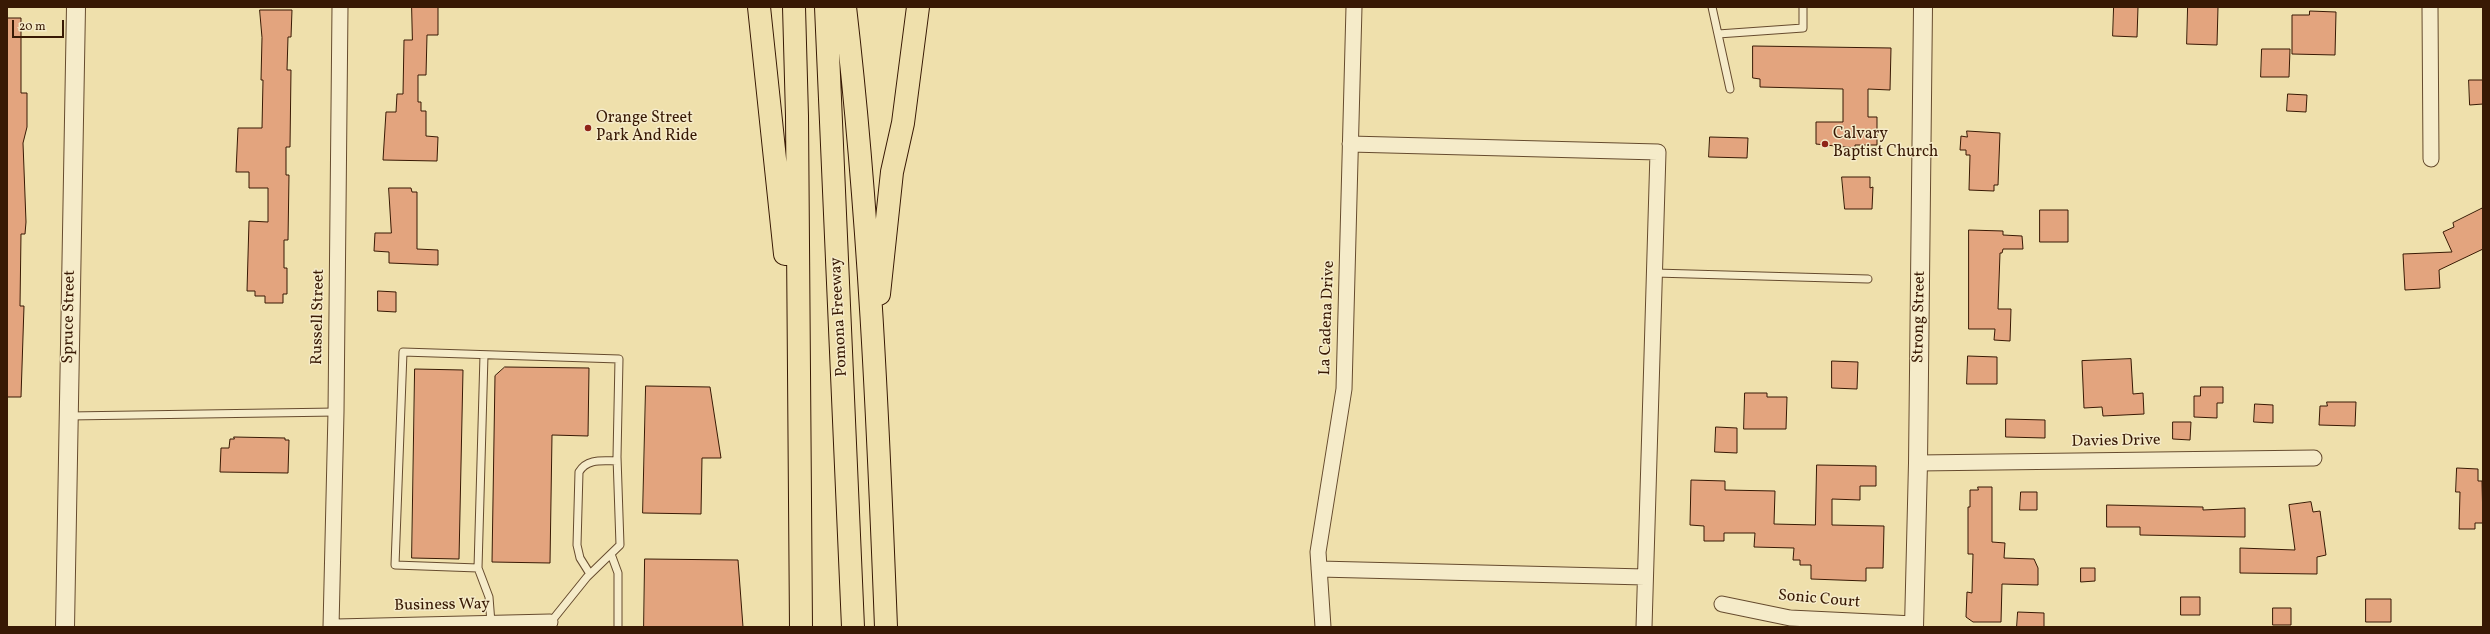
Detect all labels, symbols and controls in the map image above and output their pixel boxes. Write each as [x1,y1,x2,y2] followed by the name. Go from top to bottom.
[14,12,66,38] scale bar
[19,19,46,35] text: 20 m
[596,109,697,147] place label: Orange Street Park And Ride
[583,123,593,133] marker: Orange Street Park And Ride
[1833,125,1938,163] place label: Calvary Baptist Church
[1820,139,1830,149] marker: Calvary Baptist Church
[827,257,853,377] street label: Pomona Freeway
[1316,260,1340,376] street label: La Cadena Drive
[309,269,329,365] street label: Russell Street
[60,270,80,364] street label: Spruce Street
[1910,271,1930,363] street label: Strong Street
[2071,432,2161,452] street label: Davies Drive
[1777,587,1861,613] street label: Sonic Court
[394,596,490,616] street label: Business Way

